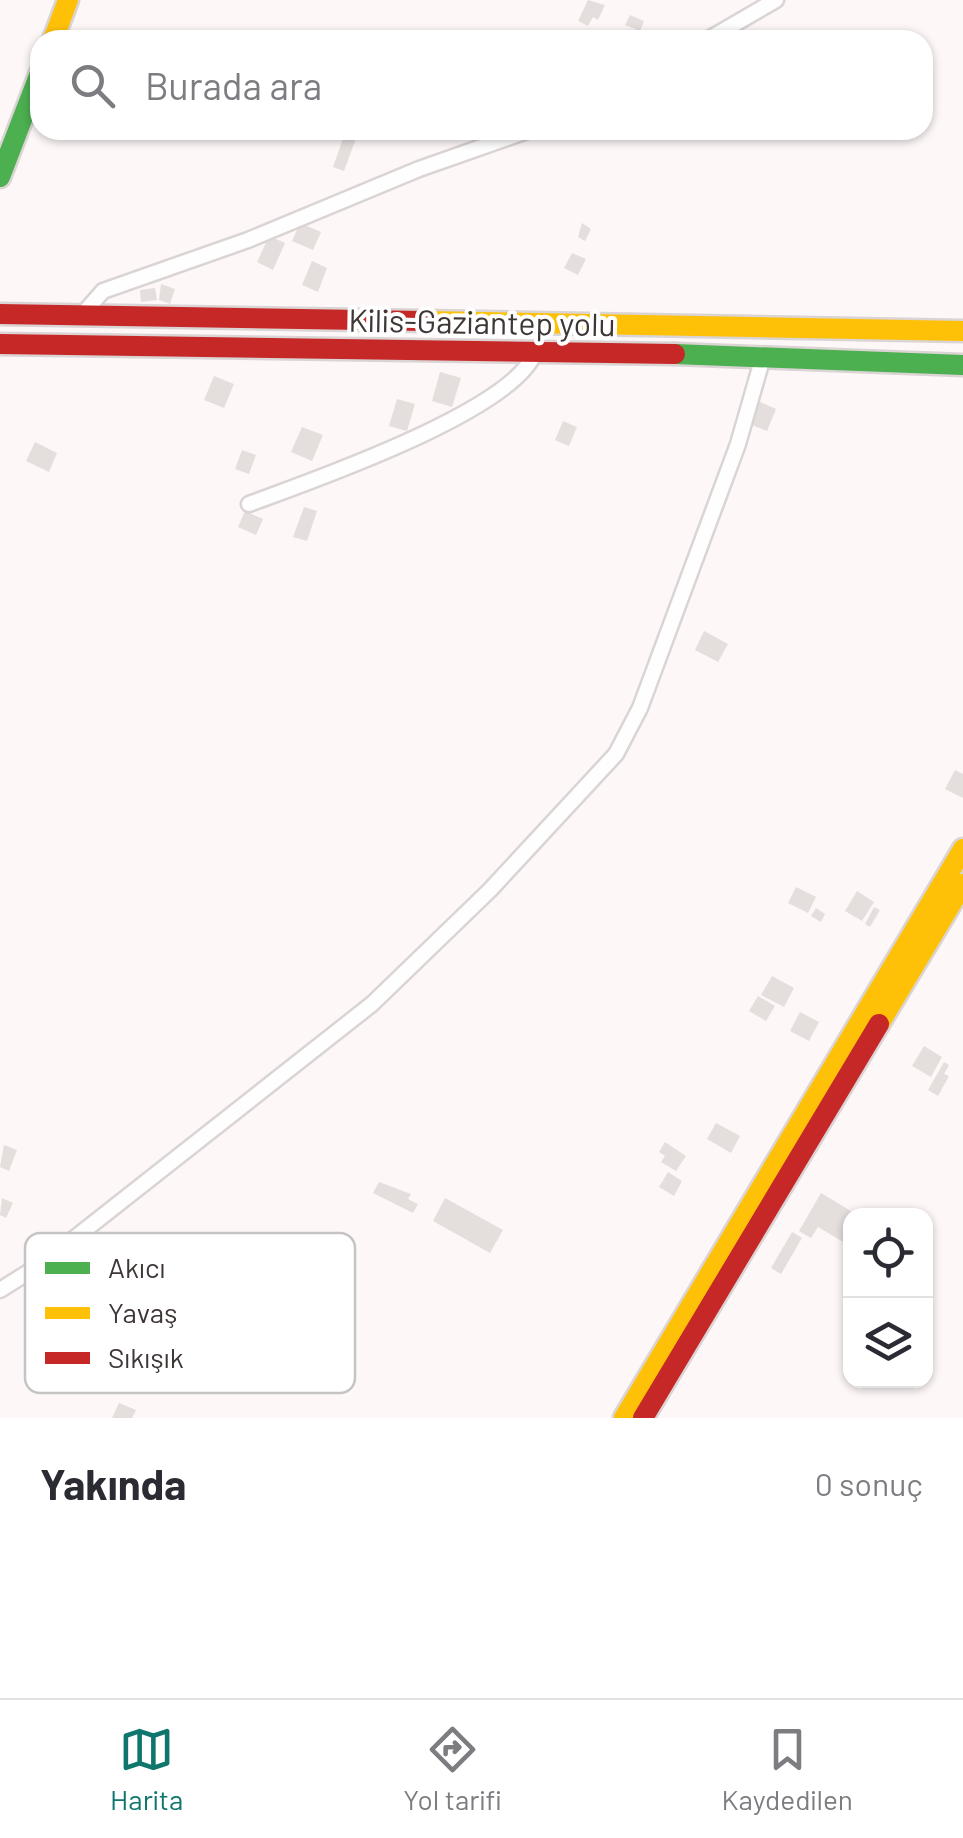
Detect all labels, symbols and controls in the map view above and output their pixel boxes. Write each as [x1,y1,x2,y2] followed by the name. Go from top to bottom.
[30,30,933,140] search box
[65,58,120,113] icon: search
[145,62,322,108] text: Burada ara
[348,300,616,342] street label: Kilis-Gaziantep yolu
[843,1208,933,1388] map controls
[843,1208,933,1298] button: locate
[25,1233,355,1393] legend
[108,1250,165,1284] text: Akıcı
[108,1295,178,1329] text: Yavaş
[843,1298,933,1388] button: layers
[108,1340,184,1374] text: Sıkışık
[40,1458,186,1508] text: Yakında
[815,1464,923,1502] text: 0 sonuç
[110,1722,183,1816] tab: Harita
[403,1722,501,1816] tab: Yol tarifi
[721,1722,853,1816] tab: Kaydedilen

